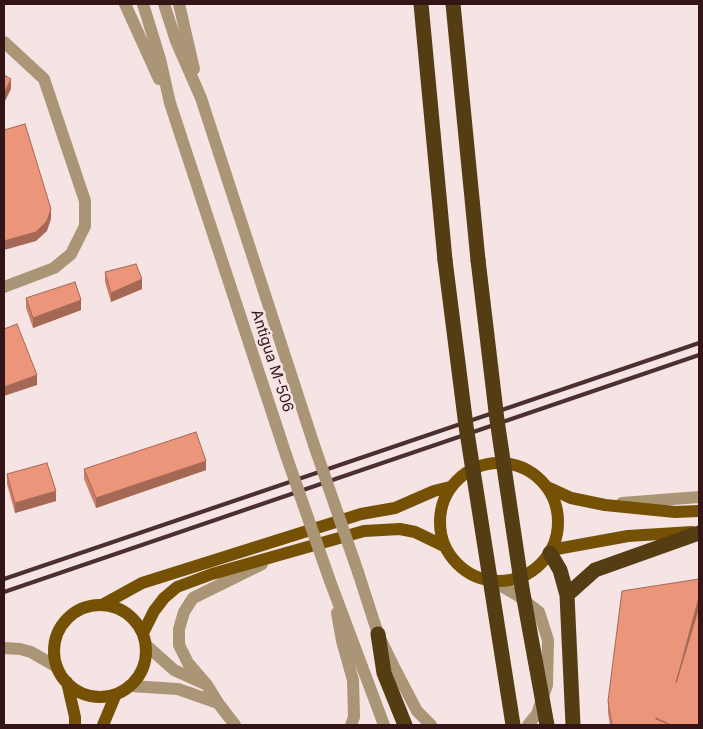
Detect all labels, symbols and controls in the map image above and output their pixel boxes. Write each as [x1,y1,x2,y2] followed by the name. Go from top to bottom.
[247,307,297,415] street label: Antigua M-506

